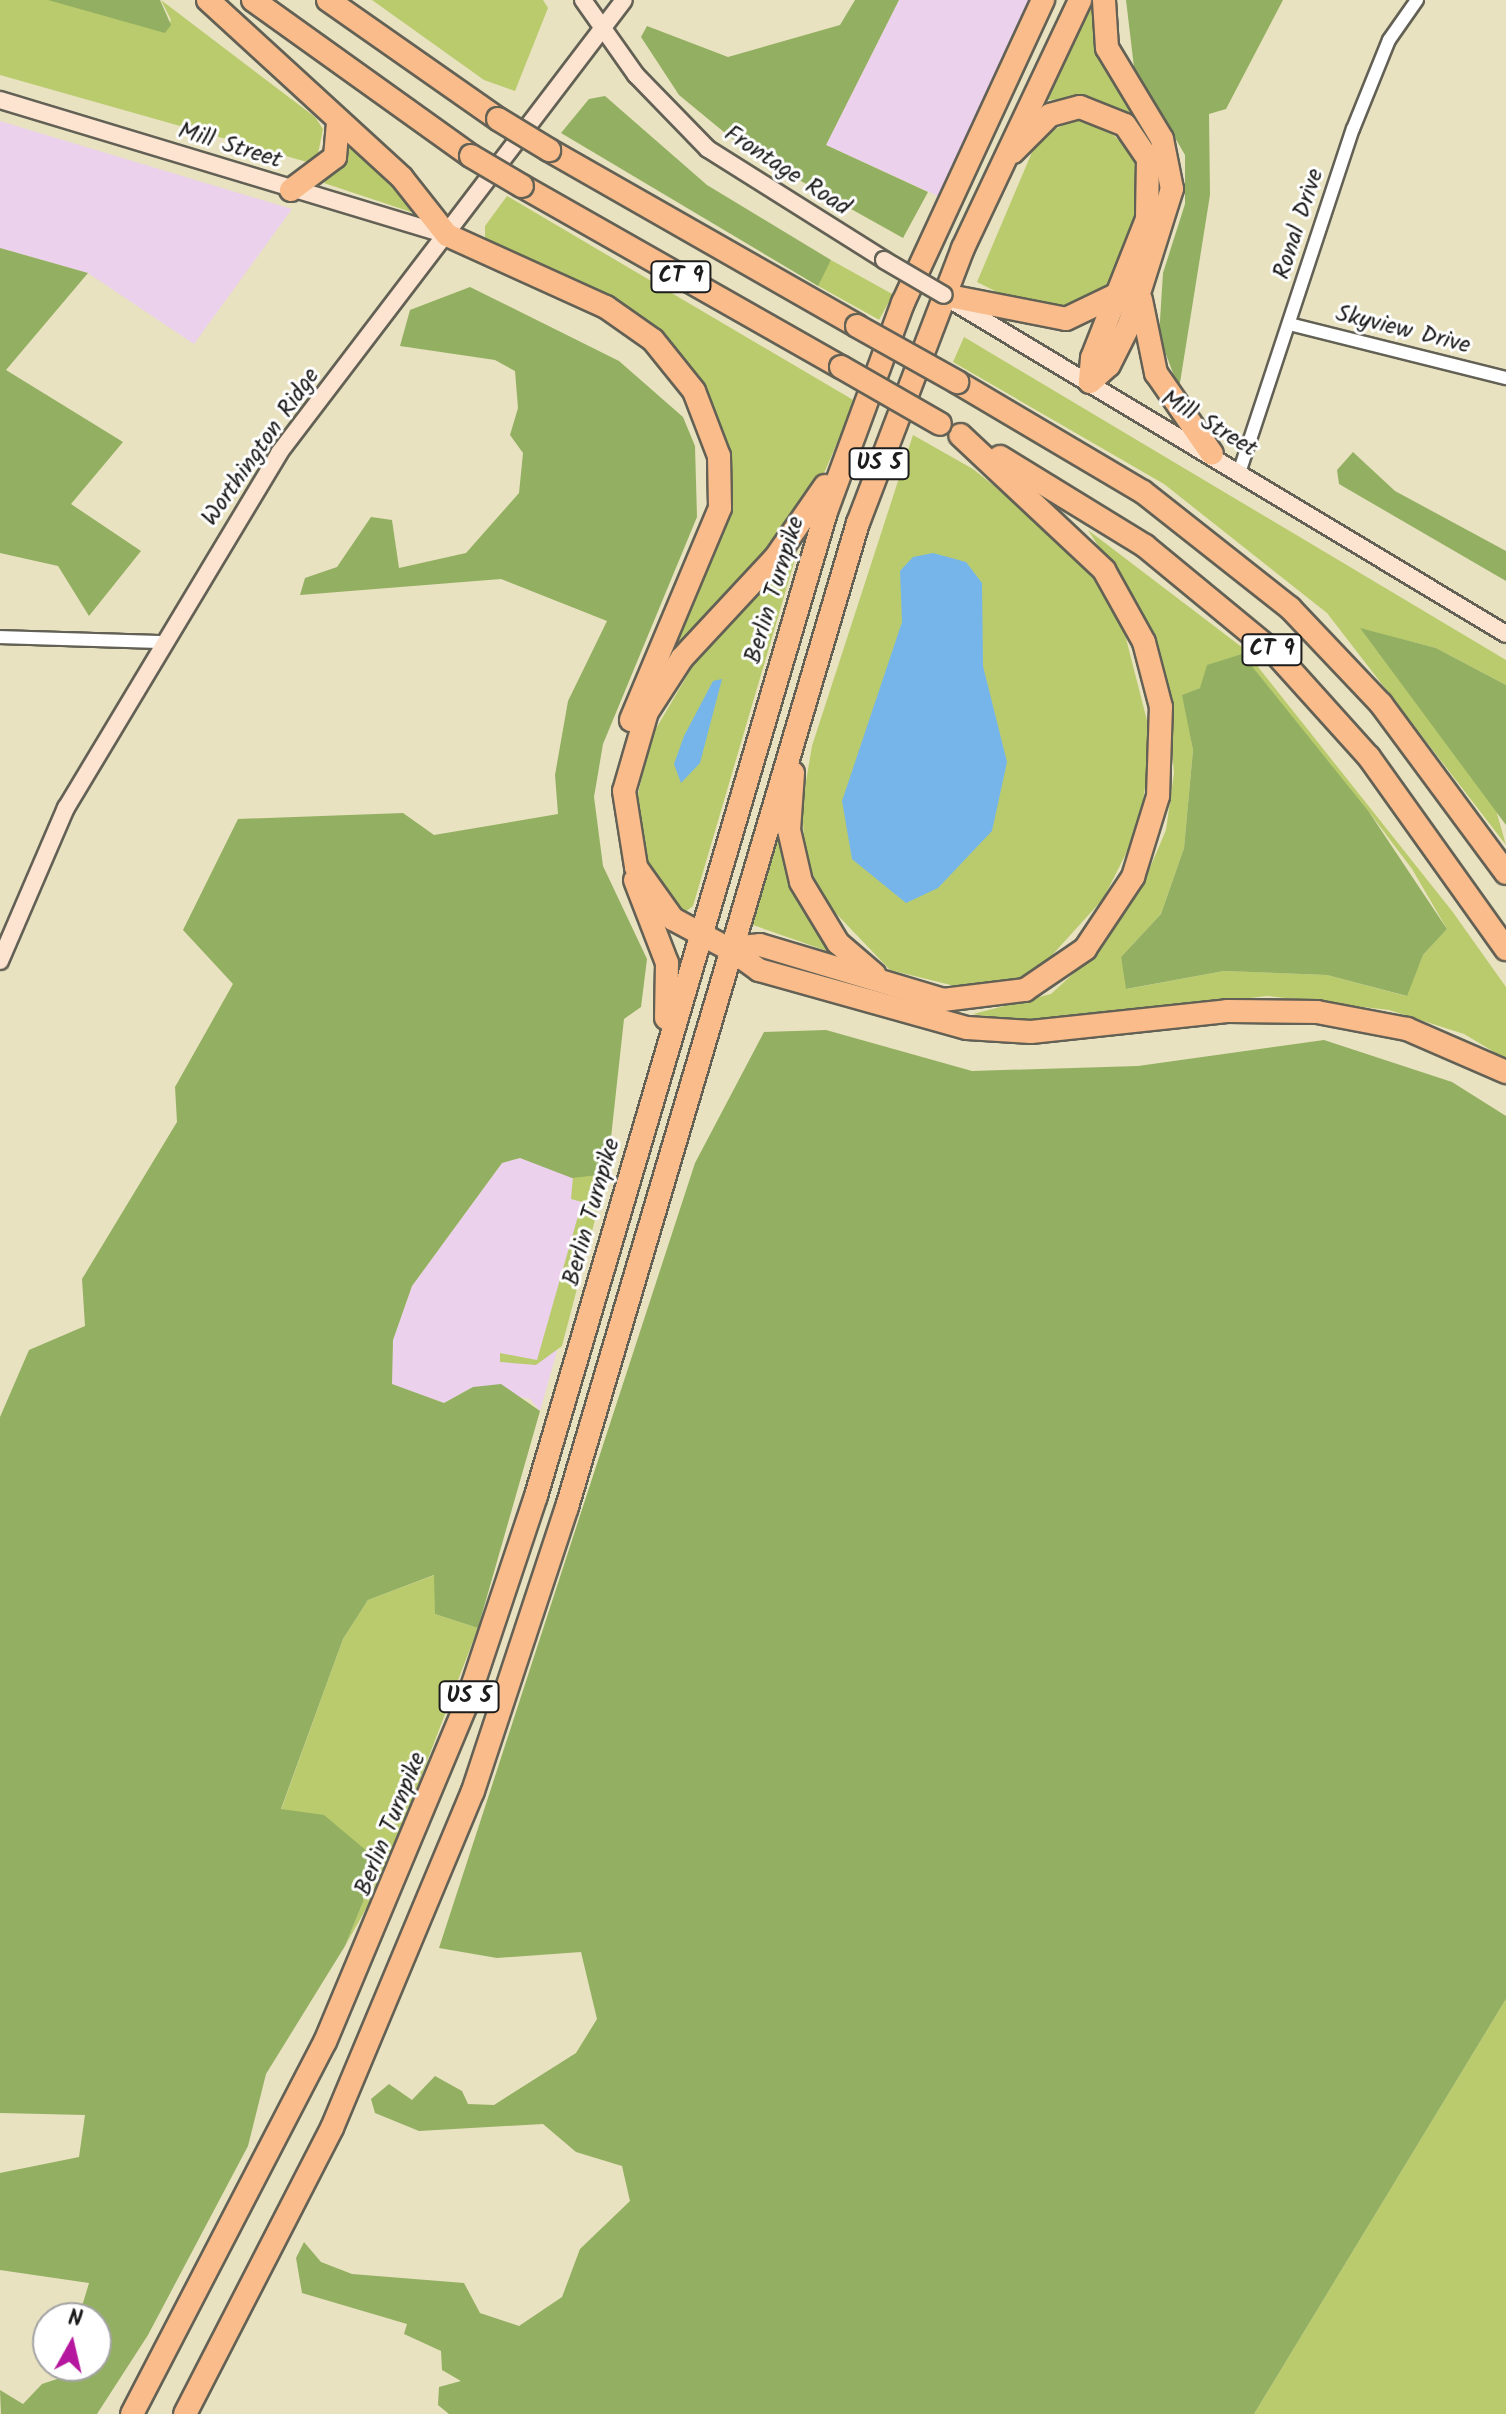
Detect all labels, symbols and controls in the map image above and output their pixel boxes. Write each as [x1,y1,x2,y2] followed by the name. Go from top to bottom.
[175,117,285,175] street label: Mill Street
[719,120,855,222] street label: Frontage Road
[1268,165,1330,283] street label: Ronal Drive
[649,259,713,295] road number: CT 9
[1333,299,1473,361] street label: Skyview Drive
[196,363,326,531] street label: Worthington Ridge
[1156,384,1262,464] street label: Mill Street
[847,446,911,482] road number: US 5
[739,513,811,667] street label: Berlin Turnpike
[1240,632,1304,668] road number: CT 9
[557,1135,627,1289] street label: Berlin Turnpike
[437,1679,501,1715] road number: US 5
[349,1748,433,1900] street label: Berlin Turnpike
[66,2301,84,2338] text: N
[32,2302,112,2382] north arrow

